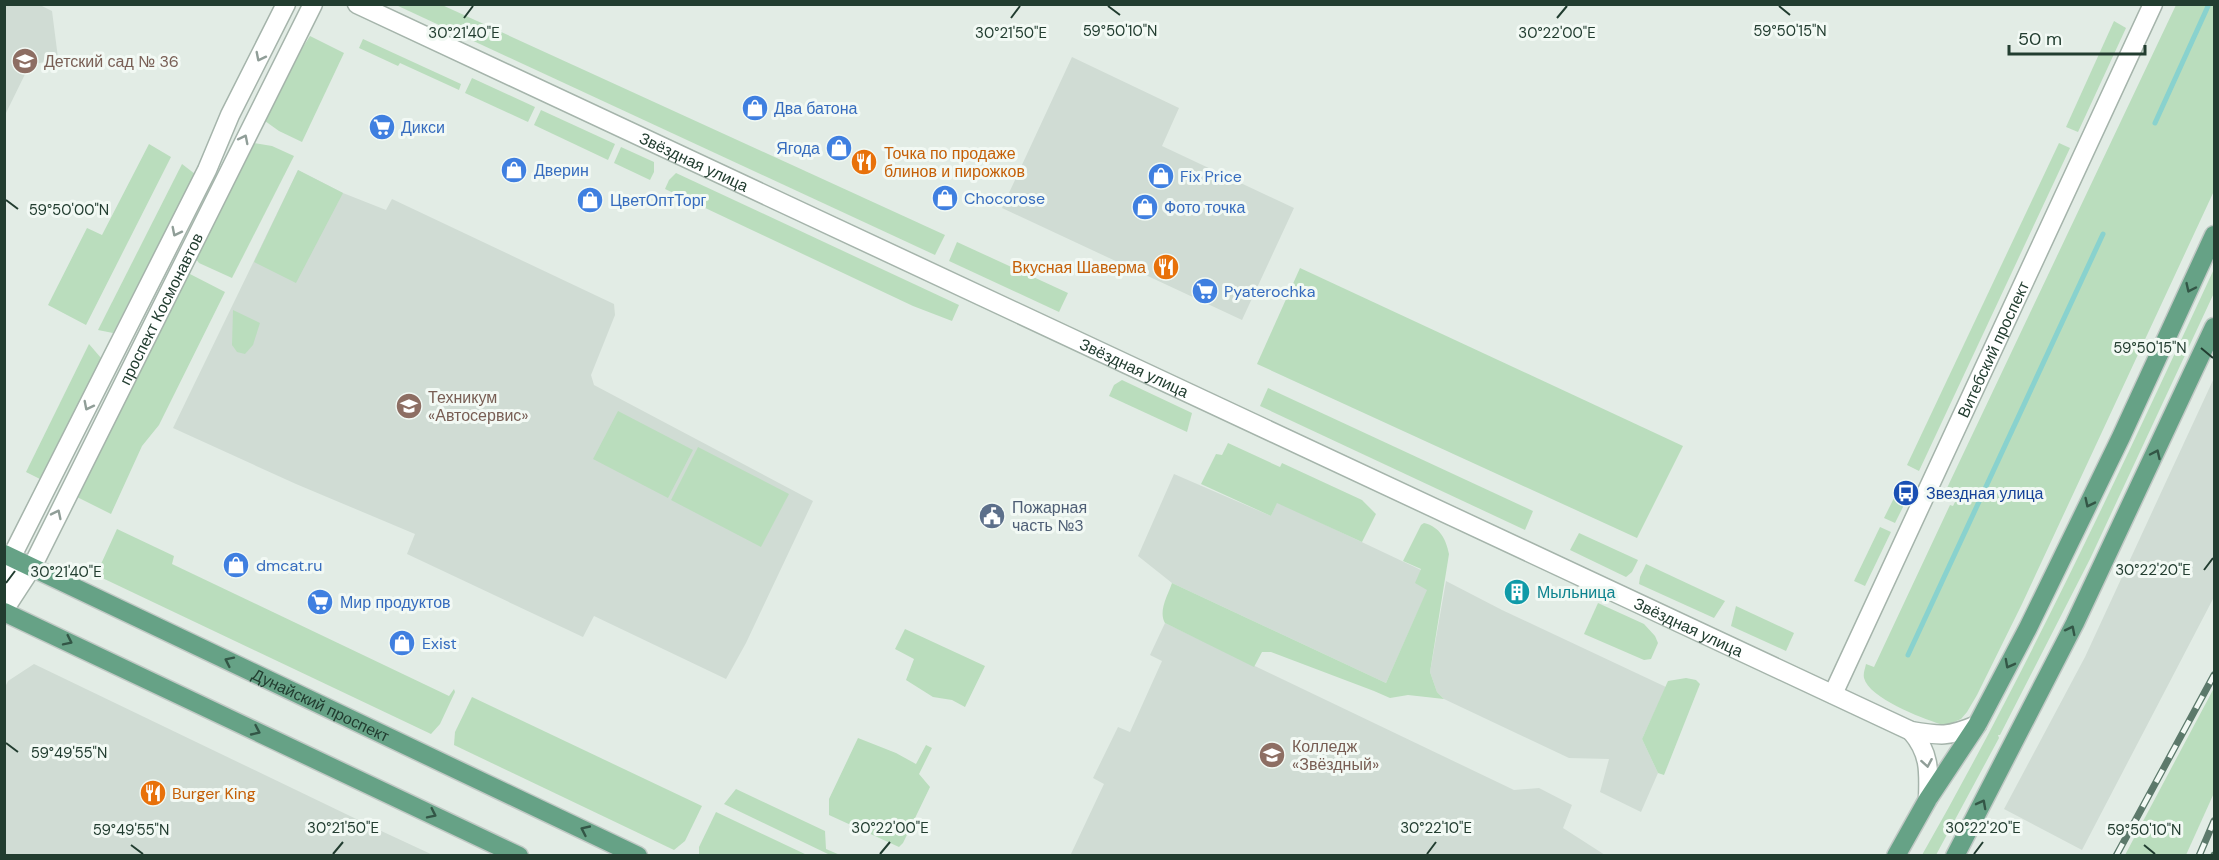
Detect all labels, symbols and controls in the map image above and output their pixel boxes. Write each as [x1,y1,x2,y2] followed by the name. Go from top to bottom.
[2009,18,2146,56] scale bar
[1083,21,1157,41] text: 59°50'10"N
[1753,21,1827,41] text: 59°50'15"N
[428,23,500,43] text: 30°21'40"E
[975,23,1047,43] text: 30°21'50"E
[1518,23,1596,43] text: 30°22'00"E
[2018,27,2062,51] text: 50 m
[10,46,40,76] school or university icon: Детский сад № 36
[256,50,267,61] one-way arrow
[44,51,179,72] place label: Детский сад № 36
[740,93,770,123] shop icon: Два батона
[774,98,858,119] place label: Два батона
[367,112,397,142] supermarket icon: Дикси
[401,117,445,138] place label: Дикси
[636,128,752,197] street label: Звёздная улица
[824,133,854,163] shop icon: Ягода
[237,135,249,146] one-way arrow
[776,138,820,159] place label: Ягода
[884,143,1025,182] place label: Точка по продаже блинов и пирожков
[849,147,879,177] restaurant icon: Точка по продаже блинов и пирожков
[499,155,529,185] shop icon: Дверин
[534,160,589,181] place label: Дверин
[1146,161,1176,191] shop icon: Fix Price
[1180,166,1242,187] place label: Fix Price
[930,183,960,213] shop icon: Chocorose
[575,185,605,215] shop icon: ЦветОптТорг
[964,188,1045,209] place label: Chocorose
[610,190,707,211] place label: ЦветОптТорг
[1130,192,1160,222] shop icon: Фото точка
[1164,197,1245,218] place label: Фото точка
[29,200,109,220] text: 59°50'00"N
[172,226,183,237] one-way arrow
[115,229,208,389] street label: проспект Космонавтов
[1151,252,1181,282] restaurant icon: Вкусная Шаверма
[1012,257,1146,278] place label: Вкусная Шаверма
[1190,276,1220,306] supermarket icon: Pyaterochka
[1953,277,2034,421] street label: Витебский проспект
[1224,281,1315,302] place label: Pyaterochka
[2185,282,2197,293] one-way arrow
[1076,333,1192,403] street label: Звёздная улица
[2113,338,2187,358] text: 59°50'15"N
[428,387,529,426] place label: Техникум «Автосервис»
[394,391,424,421] school or university icon: Техникум «Автосервис»
[83,400,95,411] one-way arrow
[2148,450,2160,461] one-way arrow
[1891,478,1921,508] bus stop icon: Звездная улица
[1926,483,2044,504] place label: Звездная улица
[2085,496,2096,507] one-way arrow
[1012,497,1087,536] place label: Пожарная часть №3
[977,501,1007,531] public building icon: Пожарная часть №3
[50,509,62,520] one-way arrow
[221,550,251,580] shop icon: dmcat.ru
[256,555,322,576] place label: dmcat.ru
[2115,560,2191,580] text: 30°22'20"E
[30,562,102,582] text: 30°21'40"E
[1502,577,1532,607] building icon: Мыльница
[1537,582,1615,603] place label: Мыльница
[305,587,335,617] supermarket icon: Мир продуктов
[340,592,451,613] place label: Мир продуктов
[1630,593,1746,662] street label: Звёздная улица
[2064,626,2075,636] one-way arrow
[387,628,417,658] shop icon: Exist
[422,633,457,654] place label: Exist
[62,634,73,646] one-way arrow
[224,656,235,668] one-way arrow
[2005,658,2016,669] one-way arrow
[249,664,393,747] street label: Дунайский проспект
[250,723,261,735] one-way arrow
[1292,736,1379,775] place label: Колледж «Звёздный»
[1257,740,1287,770] school or university icon: Колледж «Звёздный»
[31,743,107,763] text: 59°49'55"N
[1920,758,1932,767] one-way arrow
[138,778,168,808] restaurant icon: Burger King
[172,783,256,804] place label: Burger King
[1975,799,1986,810] one-way arrow
[426,807,437,819] one-way arrow
[307,818,379,838] text: 30°21'50"E
[851,818,929,838] text: 30°22'00"E
[1400,818,1472,838] text: 30°22'10"E
[1945,818,2021,838] text: 30°22'20"E
[93,820,169,840] text: 59°49'55"N
[2107,820,2181,840] text: 59°50'10"N
[580,826,591,838] one-way arrow

